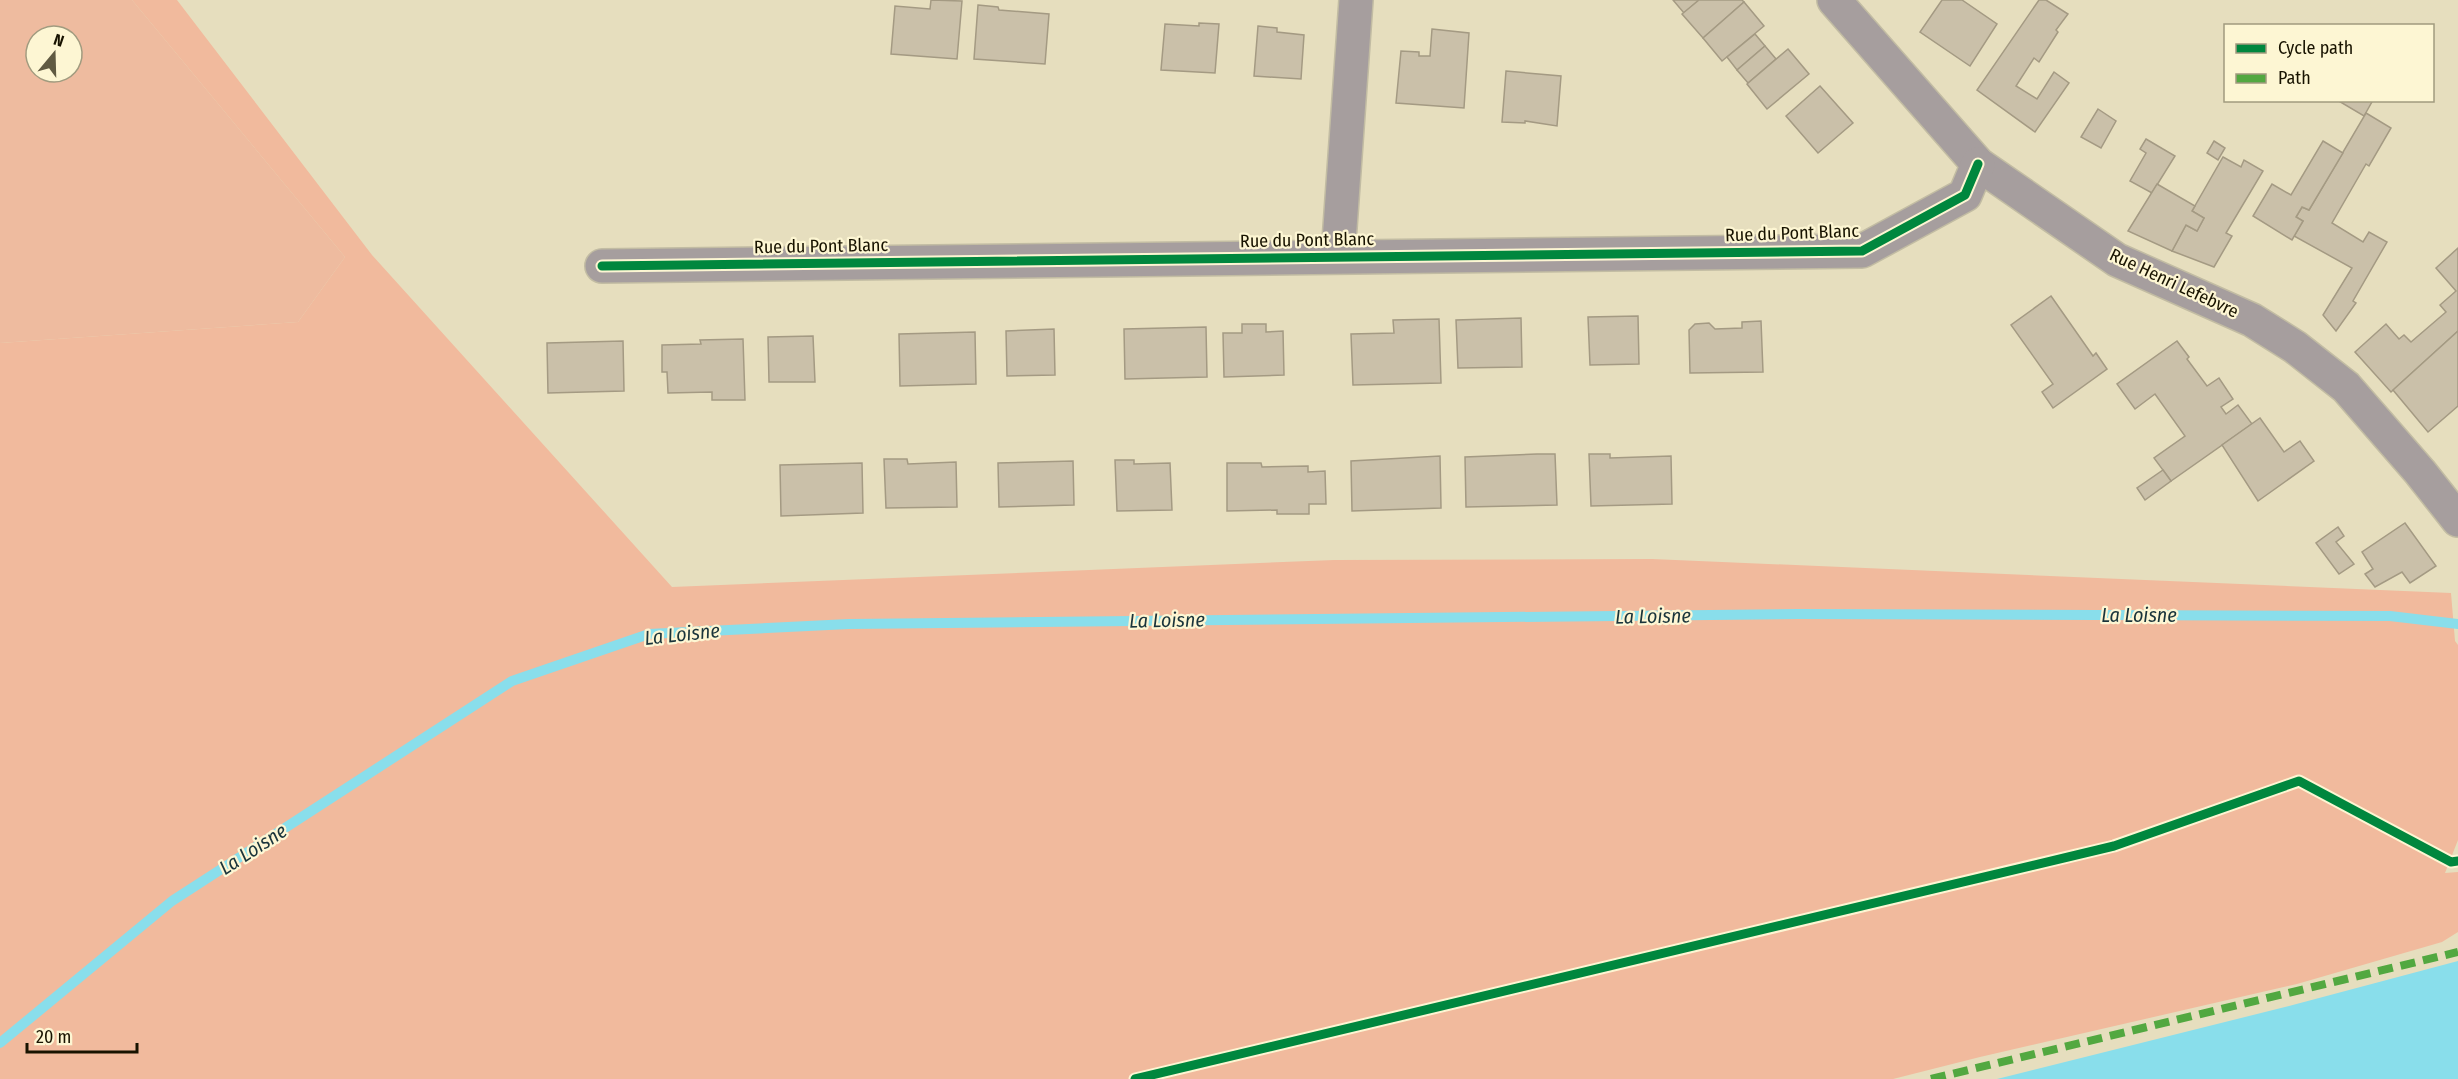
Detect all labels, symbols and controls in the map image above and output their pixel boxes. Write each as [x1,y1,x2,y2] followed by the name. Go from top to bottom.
[24,24,84,84] north arrow
[2224,24,2434,102] legend
[51,30,66,51] text: N
[2278,37,2353,59] text: Cycle path
[2278,67,2311,89] text: Path
[1725,220,1860,246] street label: Rue du Pont Blanc
[1240,228,1375,252] street label: Rue du Pont Blanc
[754,234,889,258] street label: Rue du Pont Blanc
[2106,244,2242,323] street label: Rue Henri Lefebvre
[1615,603,1692,629] water label: La Loisne
[2101,603,2177,627] water label: La Loisne
[1129,607,1206,633] water label: La Loisne
[643,618,721,650] water label: La Loisne
[215,818,292,880] water label: La Loisne
[27,1016,136,1054] scale bar
[36,1026,71,1048] text: 20 m

